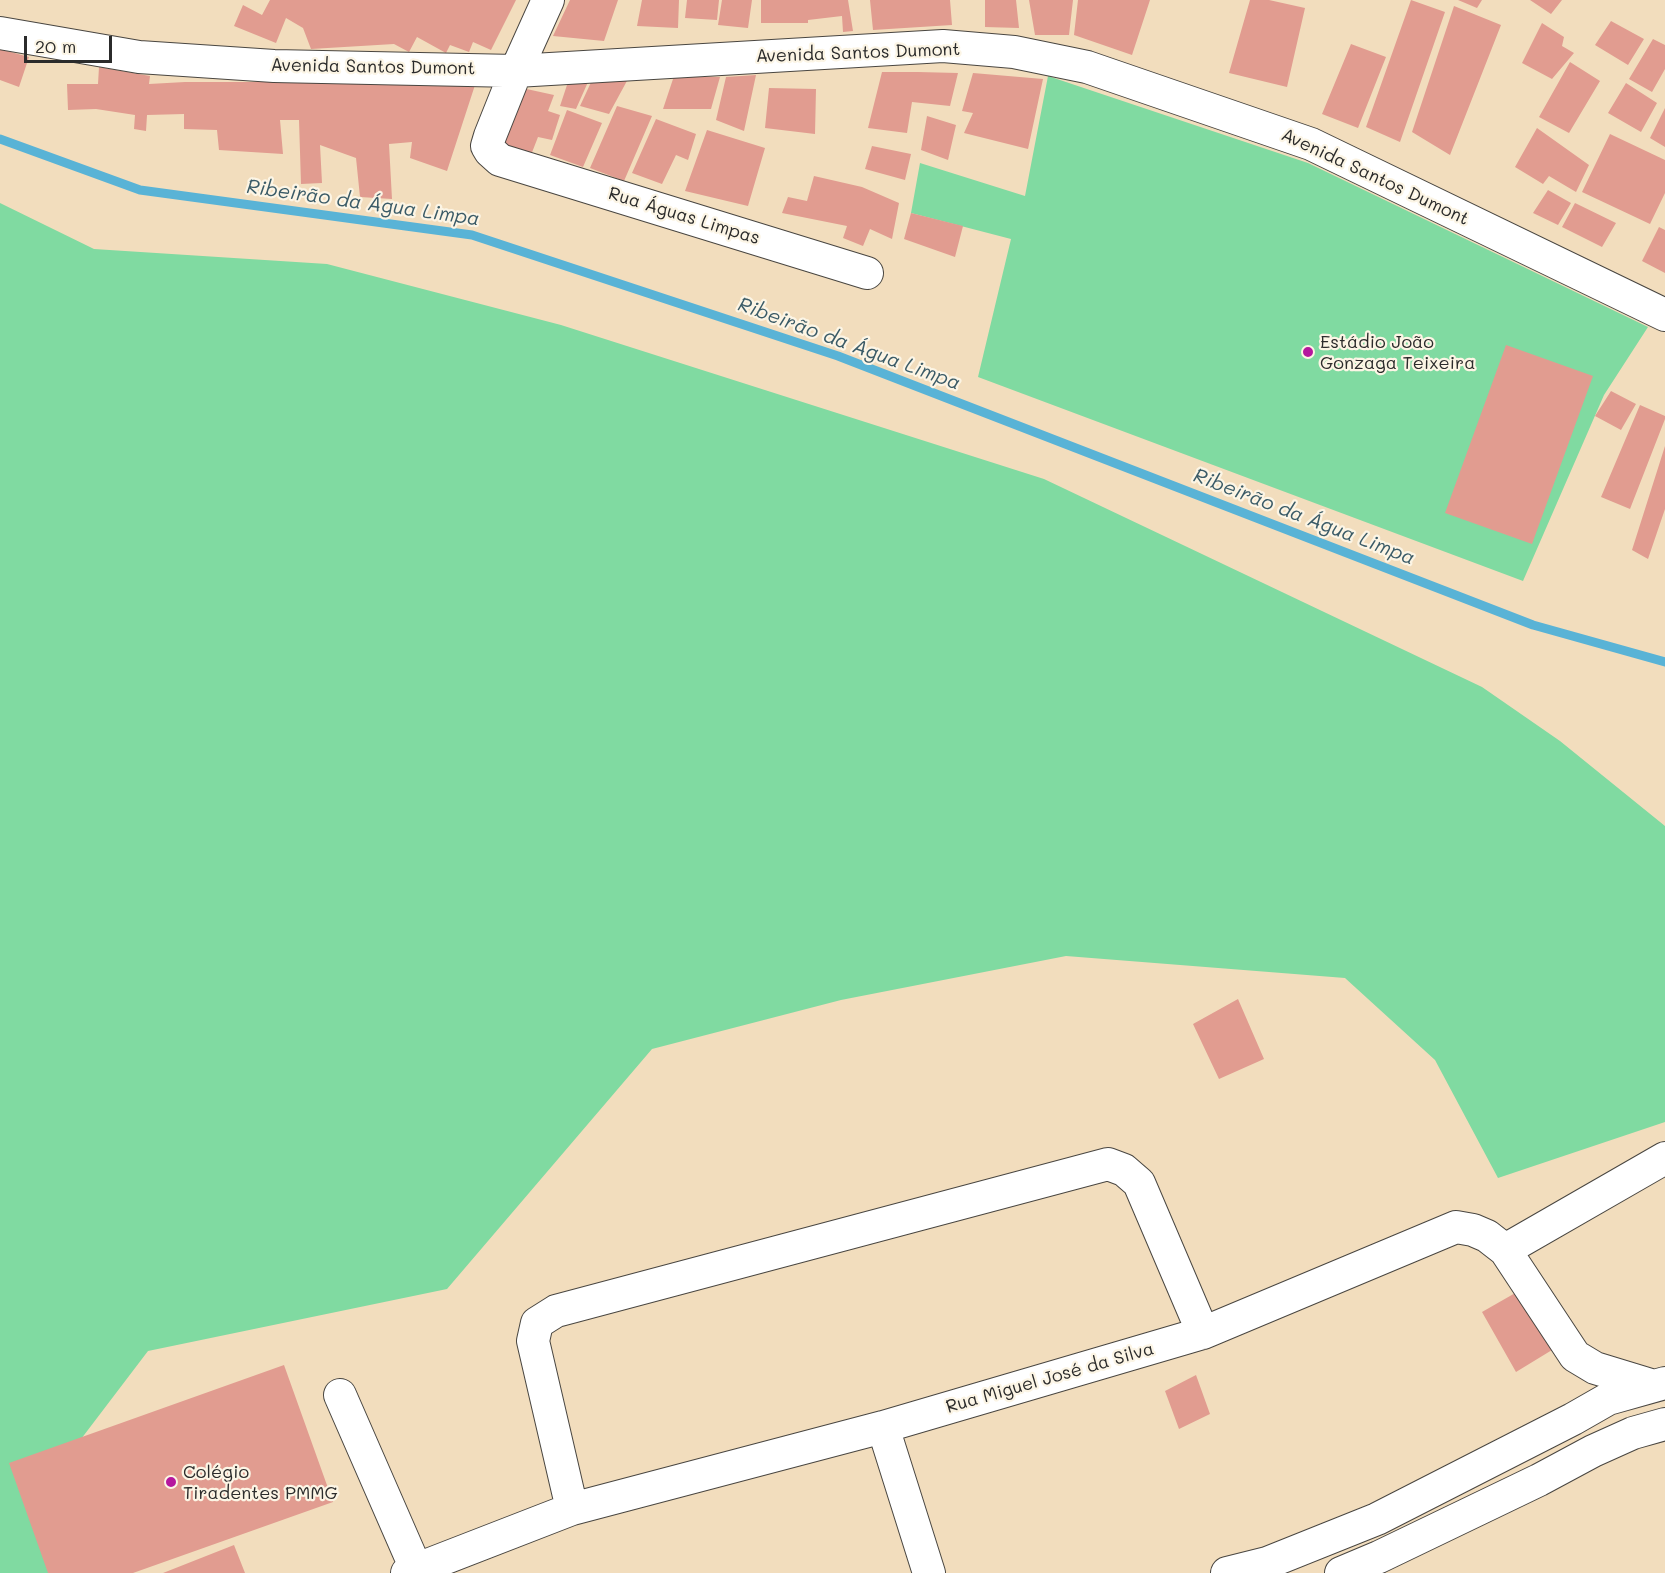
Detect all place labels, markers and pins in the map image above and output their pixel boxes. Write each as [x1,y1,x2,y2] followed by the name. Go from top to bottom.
[1320,331,1475,374] place label: Estádio João Gonzaga Teixeira
[1301,345,1315,359] marker: Estádio João Gonzaga Teixeira
[183,1461,338,1504] place label: Colégio Tiradentes PMMG
[164,1475,178,1489] marker: Colégio Tiradentes PMMG

